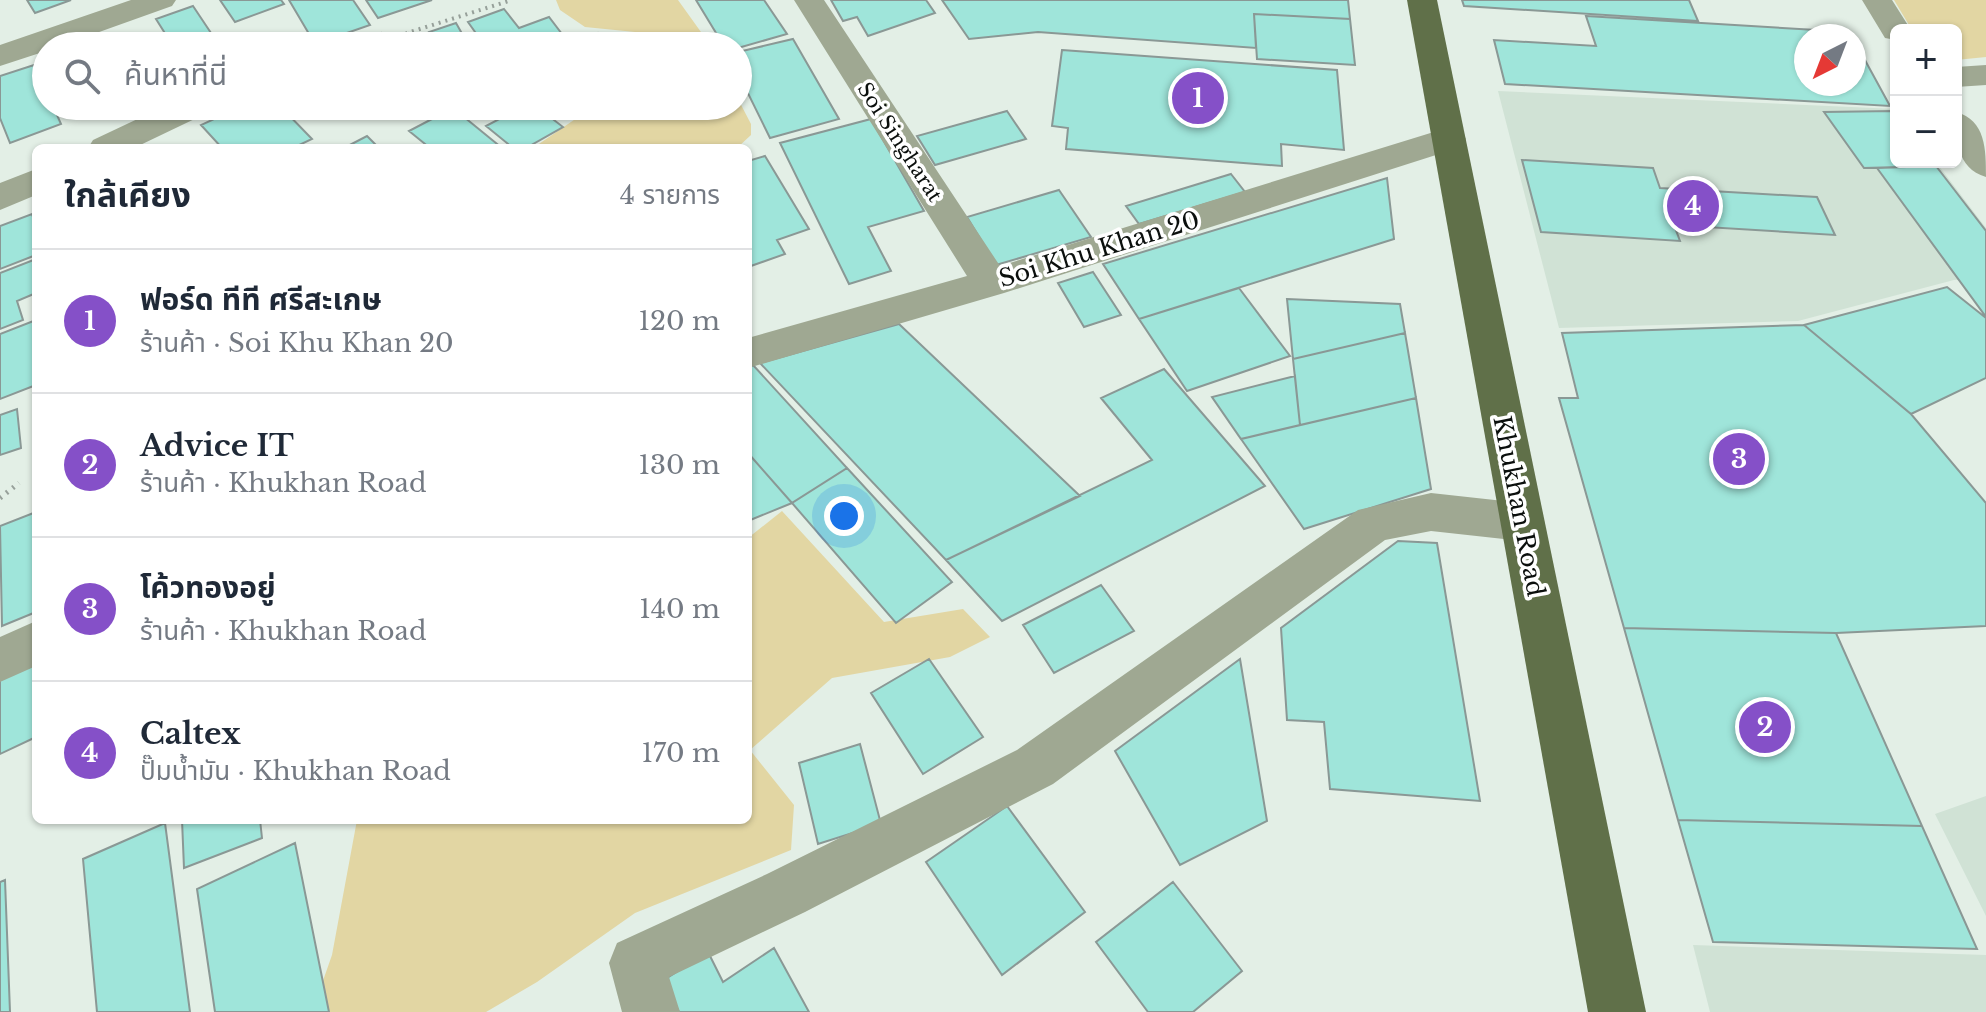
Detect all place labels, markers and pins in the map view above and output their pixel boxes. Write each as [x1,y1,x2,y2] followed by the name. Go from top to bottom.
[1172,68,1224,128] pin: 1
[1667,176,1719,236] pin: 4
[1713,429,1765,489] pin: 3
[1739,697,1791,757] pin: 2

